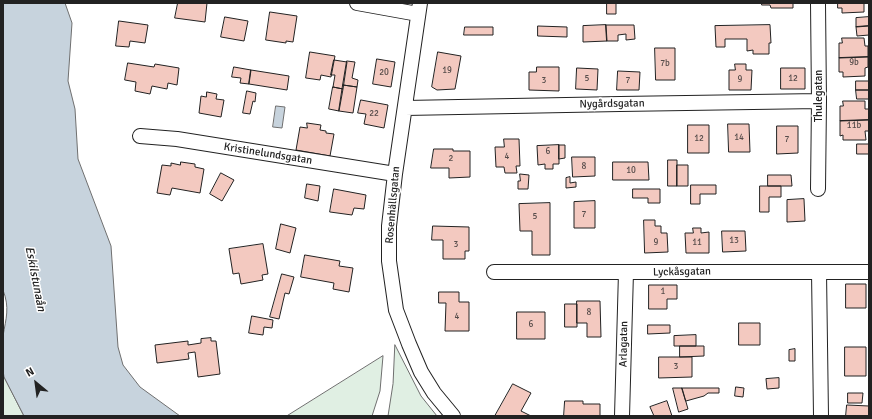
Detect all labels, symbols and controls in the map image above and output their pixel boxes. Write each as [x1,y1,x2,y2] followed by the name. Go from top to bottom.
[849,58,859,68] house number: 9b
[660,59,670,69] house number: 7b
[442,66,452,76] house number: 19
[379,68,389,78] house number: 20
[812,70,826,122] street label: Thulegatan
[585,74,589,84] house number: 5
[788,74,798,84] house number: 12
[738,75,742,85] house number: 9
[542,76,546,86] house number: 3
[626,76,630,86] house number: 7
[579,97,645,111] street label: Nygårdsgatan
[369,109,379,119] house number: 22
[847,121,861,131] house number: 11b
[734,133,744,143] house number: 14
[694,134,704,144] house number: 12
[785,135,789,145] house number: 7
[223,140,313,168] street label: Kristinelundsgatan
[546,147,550,157] house number: 6
[505,152,509,162] house number: 4
[449,154,453,164] house number: 2
[582,162,586,172] house number: 8
[383,166,403,244] street label: Rosenhällsgatan
[626,166,636,176] house number: 10
[582,210,586,220] house number: 7
[533,212,537,222] house number: 5
[729,236,739,246] house number: 13
[654,238,658,248] house number: 9
[692,238,702,248] house number: 11
[454,240,458,250] house number: 3
[22,245,48,313] water label: Eskilstunaån
[653,265,711,279] street label: Lyckåsgatan
[661,287,665,297] house number: 1
[587,308,591,318] house number: 8
[455,312,459,322] house number: 4
[529,320,533,330] house number: 6
[617,321,631,367] street label: Arlagatan
[674,362,678,372] house number: 3
[16,363,56,403] north arrow
[23,365,36,380] text: N

